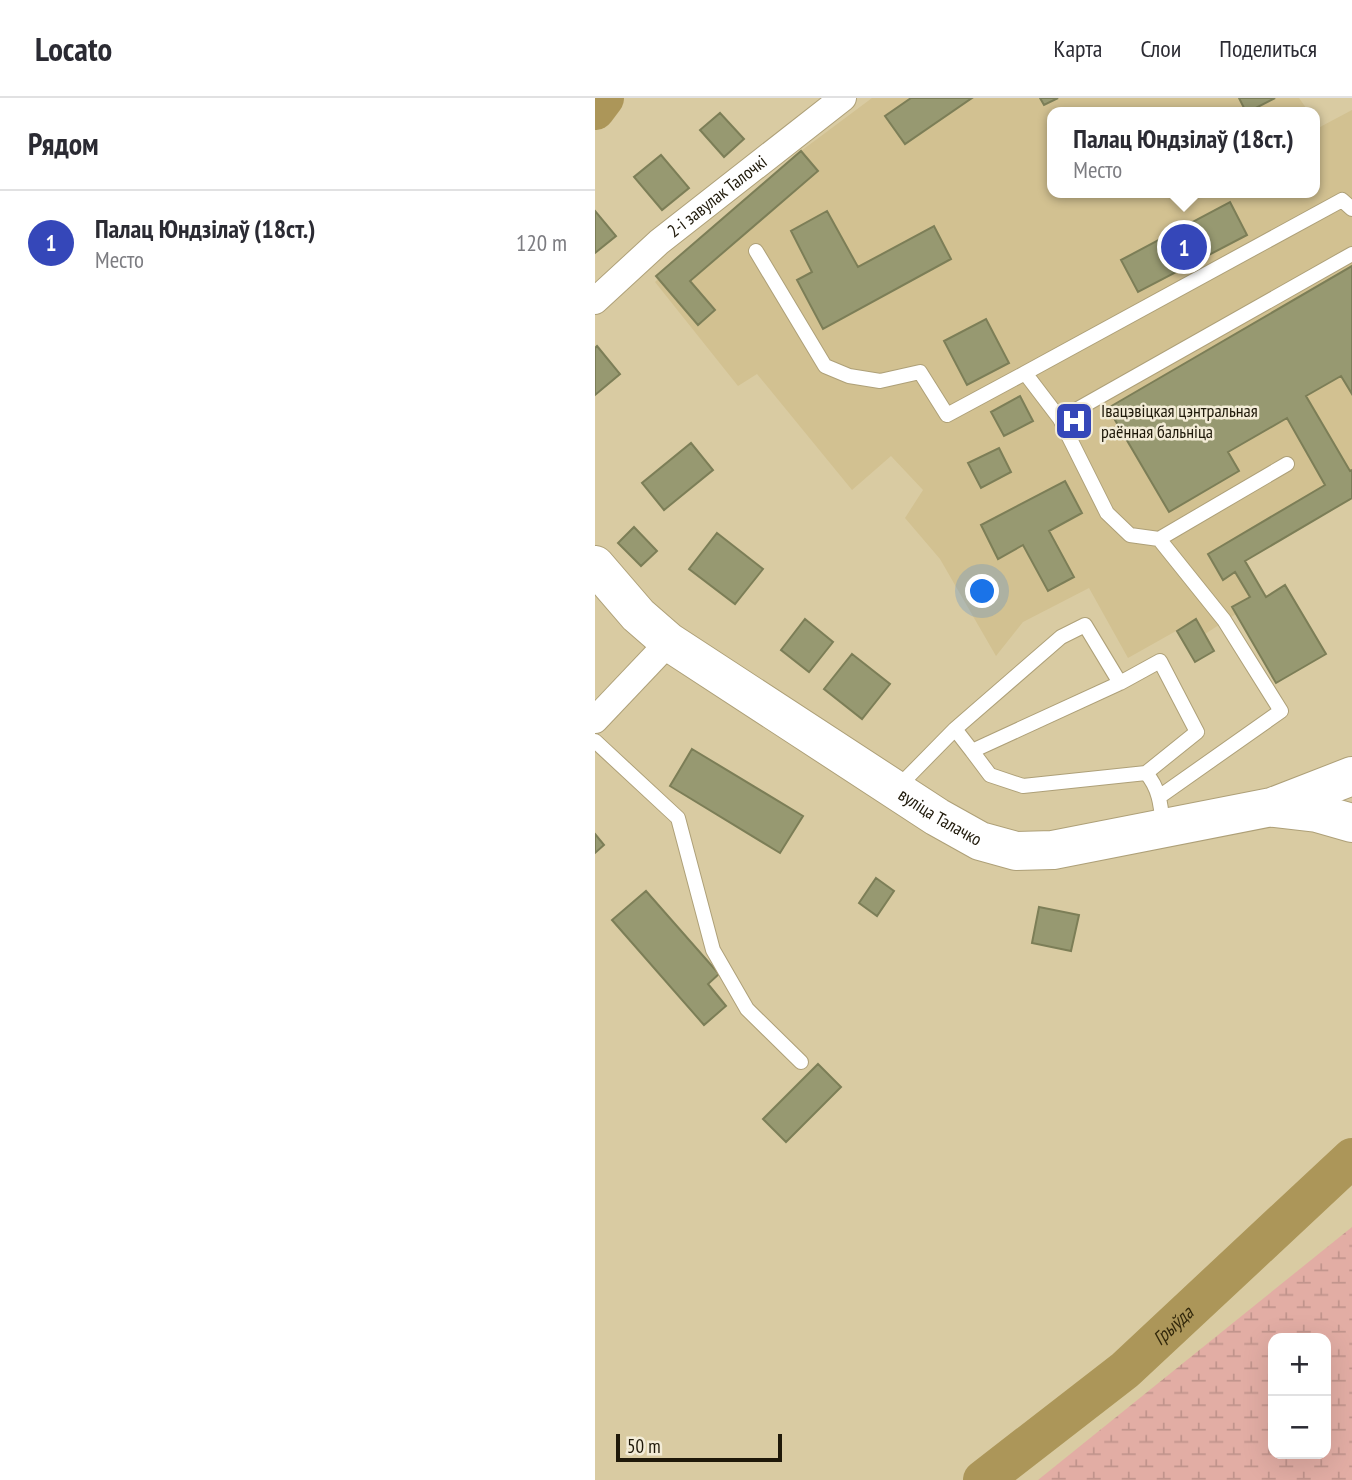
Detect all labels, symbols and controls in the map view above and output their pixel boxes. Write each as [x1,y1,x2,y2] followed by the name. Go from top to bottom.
[35,27,112,70] text: Locato
[1054,33,1102,64] text: Карта
[1140,33,1181,64] text: Слои
[1219,33,1317,64] text: Поделиться
[1047,107,1320,198] popup
[1073,122,1294,155] text: Палац Юндзілаў (18ст.)
[28,124,99,163] text: Рядом
[663,150,771,242] street label: 2-і завулак Талочкі
[1073,155,1122,184] text: Место
[95,212,315,245] text: Палац Юндзілаў (18ст.)
[1161,221,1207,273] pin: 1
[46,228,57,257] text: 1
[516,228,567,257] text: 120 m
[95,245,144,274] text: Место
[1101,399,1258,443] place label: Івацэвіцкая цэнтральная раённая бальніца
[1053,400,1095,442] hospital icon: Івацэвіцкая цэнтральная раённая бальніца
[965,574,999,608] your location
[894,783,986,851] street label: вуліца Талачко
[1148,1300,1199,1350] water label: Грыўда
[1268,1333,1331,1459] map controls
[1268,1333,1331,1396] button: +
[1268,1396,1331,1459] button: −
[616,1431,782,1463] scale bar
[627,1434,661,1458] text: 50 m

